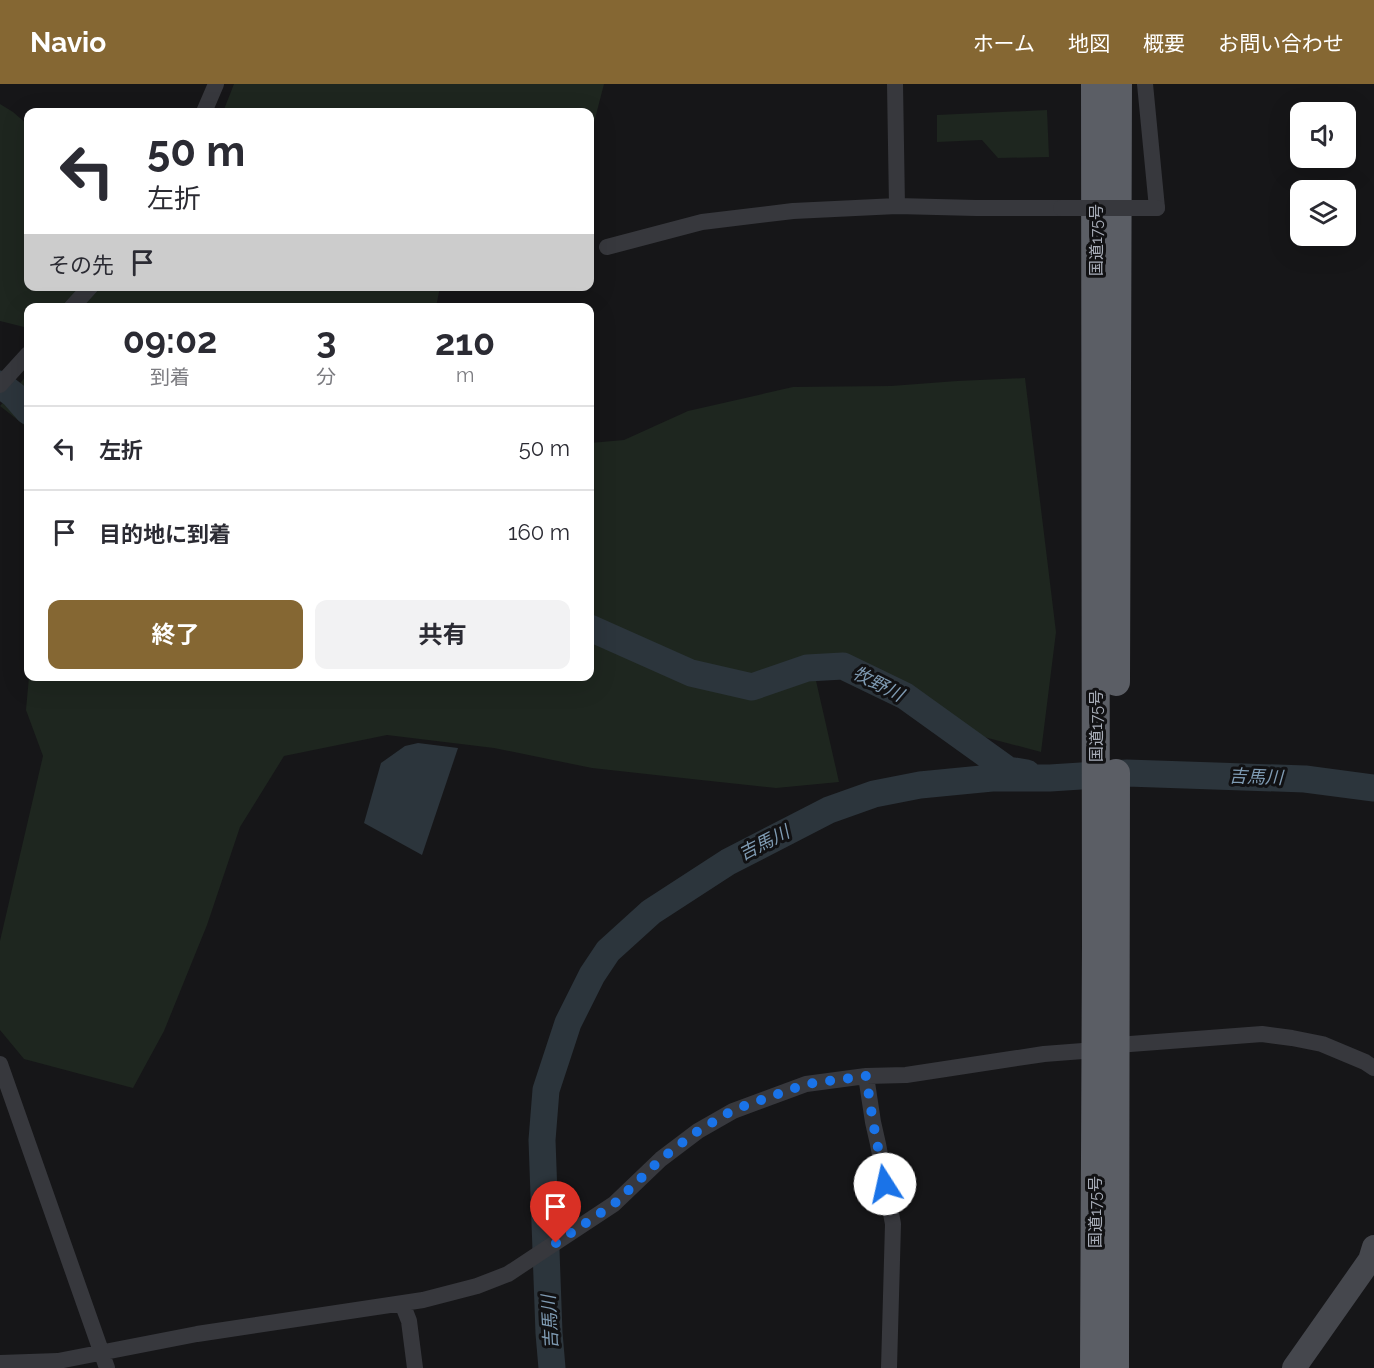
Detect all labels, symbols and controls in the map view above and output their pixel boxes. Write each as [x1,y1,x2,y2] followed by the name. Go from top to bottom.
[30,26,106,59] text: Navio
[973,31,1035,56] text: ホーム
[1068,31,1110,56] text: 地図
[1143,31,1185,56] text: 概要
[1218,31,1344,56] text: お問い合わせ
[1290,102,1356,246] map controls
[1290,102,1356,168] button: sound
[147,127,245,176] text: 50 m
[48,132,126,210] icon: left
[1290,180,1356,246] button: layers
[147,183,201,214] text: 左折
[1087,204,1106,276] street label: 国道175号
[126,246,159,279] icon: arrive
[48,252,114,278] text: その先
[123,319,217,361] text: 09:02
[316,319,336,361] text: 3
[435,321,495,363] text: 210
[456,363,474,387] text: m
[150,365,190,389] text: 到着
[316,365,336,389] text: 分
[48,432,81,465] icon: left
[519,435,570,461] text: 50 m
[99,437,143,463] text: 左折
[48,516,81,549] icon: arrive
[508,519,570,545] text: 160 m
[99,521,231,547] text: 目的地に到着
[48,600,303,669] button: 終了
[315,600,570,669] button: 共有
[849,662,909,706] water label: 牧野川
[1087,690,1106,762] street label: 国道175号
[1229,765,1285,788] water label: 吉馬川
[735,820,794,864] water label: 吉馬川
[853,1152,917,1216] position arrow
[1086,1176,1105,1248] street label: 国道175号
[530,1181,581,1243] pin
[539,1190,572,1223] icon: arrive
[537,1293,561,1350] water label: 吉馬川

